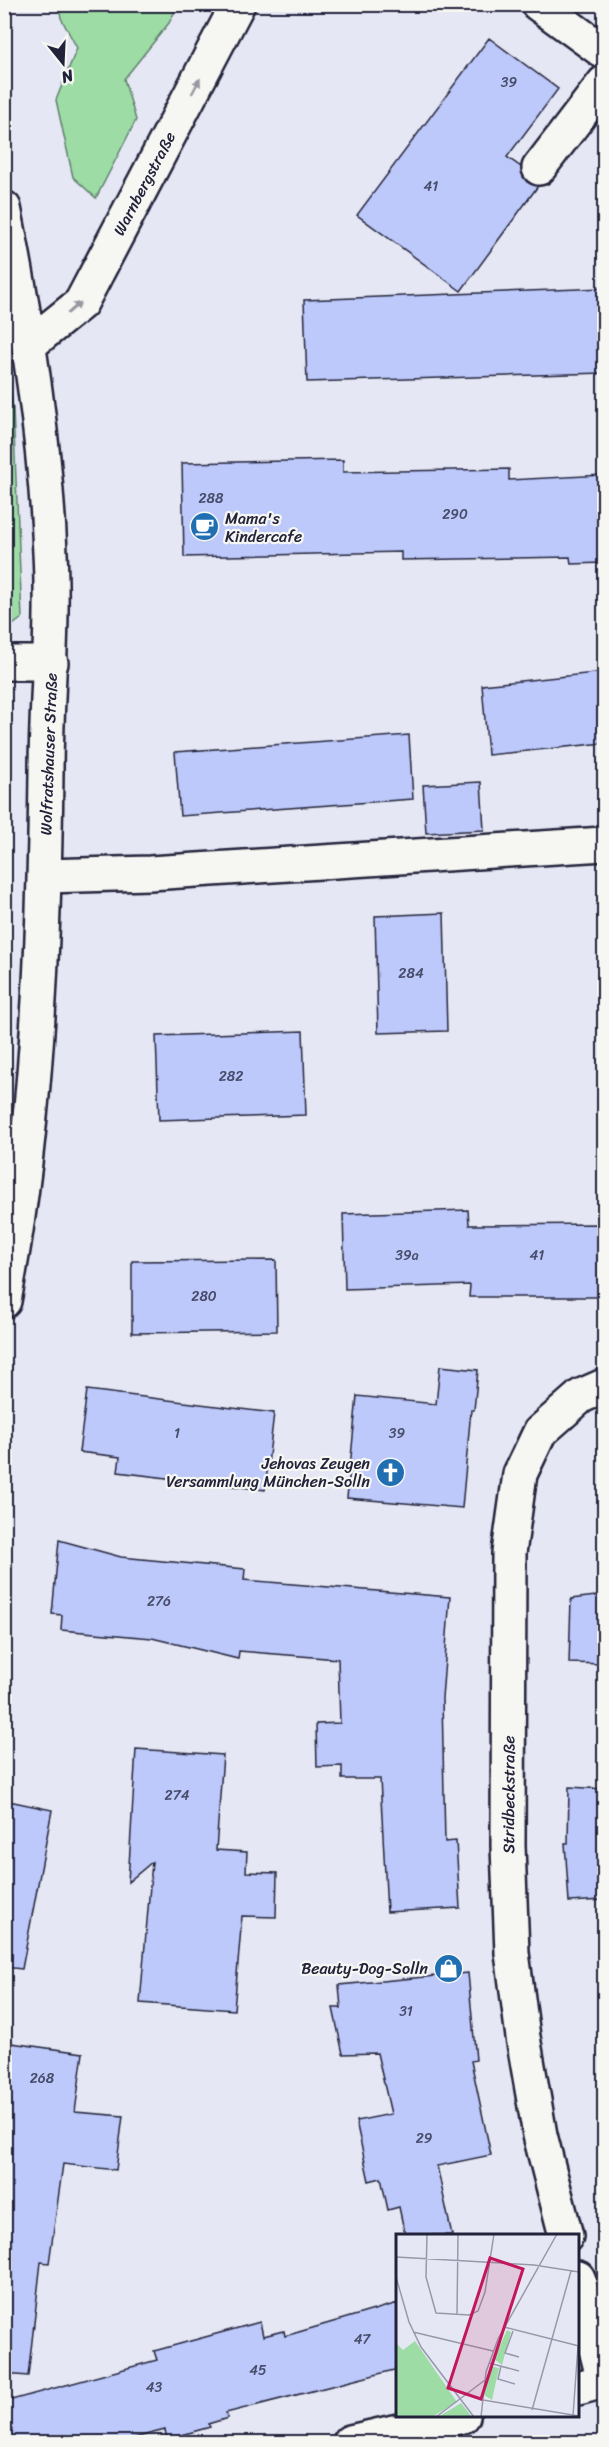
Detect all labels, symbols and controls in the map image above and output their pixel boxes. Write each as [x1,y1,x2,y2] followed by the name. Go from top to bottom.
[33,33,93,93] north arrow
[57,61,78,93] text: N
[501,70,518,95] house number: 39
[191,77,200,94] one-way arrow
[105,126,184,241] street label: Warnbergstraße
[424,174,438,199] house number: 41
[67,301,82,314] one-way arrow
[199,486,224,511] house number: 288
[442,502,468,527] house number: 290
[225,504,302,551] place label: Mama's Kindercafe
[188,511,220,543] cafe icon: Mama's Kindercafe
[31,672,66,836] street label: Wolfratshauser Straße
[398,961,424,986] house number: 284
[219,1064,243,1089] house number: 282
[395,1243,419,1268] house number: 39a
[530,1243,544,1268] house number: 41
[191,1284,217,1309] house number: 280
[174,1421,180,1446] house number: 1
[389,1421,406,1446] house number: 39
[166,1449,370,1496] place label: Jehovas Zeugen Versammlung München-Solln
[375,1456,407,1488] church icon: Jehovas Zeugen Versammlung München-Solln
[147,1589,171,1614] house number: 276
[494,1735,523,1854] street label: Stridbeckstraße
[165,1783,190,1808] house number: 274
[433,1952,465,1984] shop icon: Beauty-Dog-Solln
[301,1954,428,1983] place label: Beauty-Dog-Solln
[399,1999,413,2024] house number: 31
[30,2066,55,2091] house number: 268
[416,2126,433,2151] house number: 29
[396,2234,579,2417] inset map
[354,2327,371,2352] house number: 47
[249,2358,267,2383] house number: 45
[146,2375,163,2400] house number: 43

